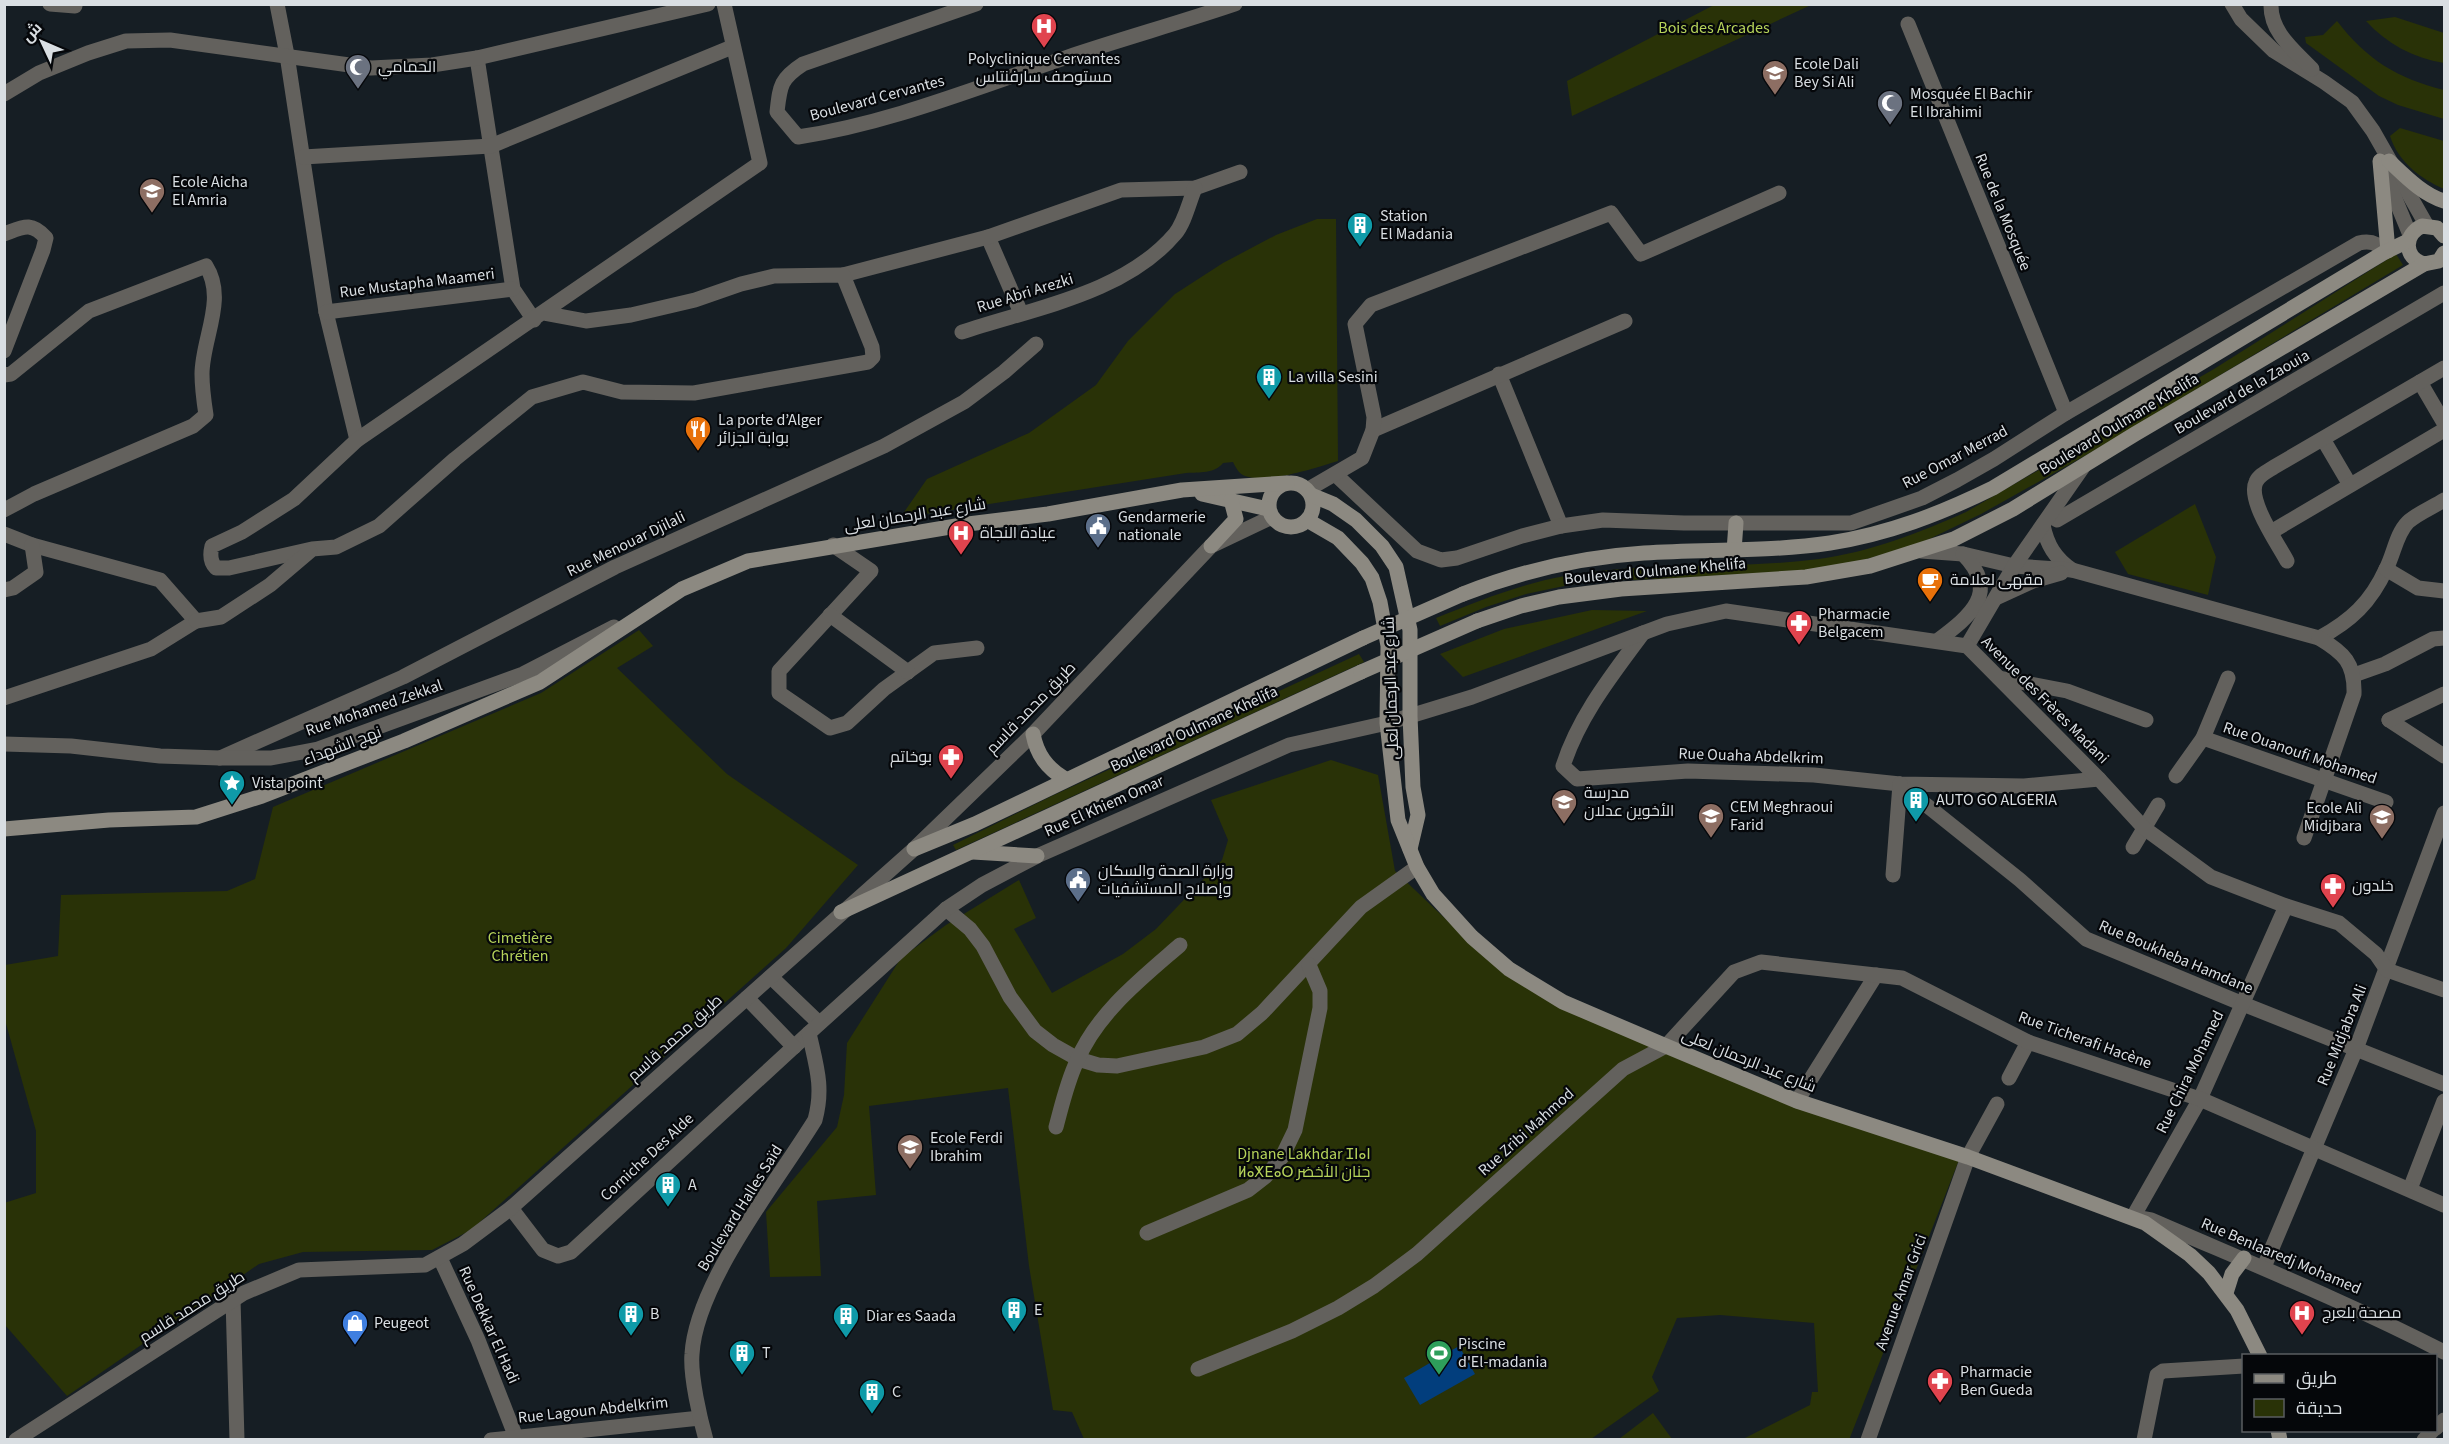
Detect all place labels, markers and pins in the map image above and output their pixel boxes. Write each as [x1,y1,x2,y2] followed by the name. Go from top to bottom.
[1029,11,1059,49] hospital icon: Polyclinique Cervantes مستوصف سارفنتاس
[968,48,1120,88] place label: Polyclinique Cervantes مستوصف سارفنتاس
[343,52,373,90] mosque icon: الحمامي
[1794,53,1859,93] place label: Ecole Dali Bey Si Ali
[378,56,436,80] place label: الحمامي
[1760,58,1790,96] school or university icon: Ecole Dali Bey Si Ali
[1910,83,2033,123] place label: Mosquée El Bachir El Ibrahimi
[1875,88,1905,126] mosque icon: Mosquée El Bachir El Ibrahimi
[172,171,248,211] place label: Ecole Aicha El Amria
[137,176,167,214] school or university icon: Ecole Aicha El Amria
[1380,205,1453,245] place label: Station El Madania
[1345,210,1375,248] building icon: Station El Madania
[1254,362,1284,400] building icon: La villa Sesini
[1288,366,1378,388] place label: La villa Sesini
[717,409,823,449] place label: La porte d’Alger بوابة الجزائر
[683,414,713,452] restaurant icon: La porte d’Alger بوابة الجزائر
[1118,506,1206,546] place label: Gendarmerie nationale
[1083,511,1113,549] public building icon: Gendarmerie nationale
[946,518,976,556] hospital icon: عيادة النجاة
[980,522,1056,544] place label: عيادة النجاة
[1915,565,1945,603] cafe icon: مقهى لعلامة
[1950,569,2043,591] place label: مقهى لعلامة
[1818,603,1890,643] place label: Pharmacie Belgacem
[1784,608,1814,646] pharmacy icon: Pharmacie Belgacem
[936,742,966,780] pharmacy icon: بوخاتم
[890,746,932,768] place label: بوخاتم
[217,768,247,806] place icon: Vista point
[252,772,323,794] place label: Vista point
[1584,782,1674,822] place label: مدرسة الأخوين عدلان
[1901,785,1931,823] building icon: AUTO GO ALGERIA
[1549,787,1579,825] school or university icon: مدرسة الأخوين عدلان
[1936,789,2057,811] place label: AUTO GO ALGERIA
[1730,796,1833,836] place label: CEM Meghraoui Farid
[2304,797,2362,837] place label: Ecole Ali Midjbara
[1696,801,1726,839] school or university icon: CEM Meghraoui Farid
[2367,802,2397,840] school or university icon: Ecole Ali Midjbara
[1098,860,1234,900] place label: وزارة الصحة والسكان وإصلاح المستشفيات
[1063,865,1093,903] public building icon: وزارة الصحة والسكان وإصلاح المستشفيات
[2318,871,2348,909] pharmacy icon: خلدون
[2352,875,2394,897] place label: خلدون
[930,1127,1003,1167] place label: Ecole Ferdi Ibrahim
[895,1132,925,1170] school or university icon: Ecole Ferdi Ibrahim
[653,1170,683,1208] building icon: A
[688,1175,697,1195] place label: A
[999,1295,1029,1333] building icon: E
[2287,1298,2317,1336] hospital icon: مصحة بلعرج
[616,1299,646,1337] building icon: B
[1034,1299,1042,1321] place label: E
[831,1301,861,1339] building icon: Diar es Saada
[2322,1302,2401,1324] place label: مصحة بلعرج
[650,1303,659,1325] place label: B
[866,1305,956,1327] place label: Diar es Saada
[340,1308,370,1346] shop icon: Peugeot
[374,1312,429,1334] place label: Peugeot
[1458,1333,1547,1373] place label: Piscine d'El-madania
[727,1338,757,1376] building icon: T
[1424,1338,1454,1376] sports icon: Piscine d'El-madania
[762,1342,771,1364] place label: T
[1960,1361,2033,1401] place label: Pharmacie Ben Gueda
[1925,1366,1955,1404] pharmacy icon: Pharmacie Ben Gueda
[857,1377,887,1415] building icon: C
[892,1381,901,1403] place label: C

